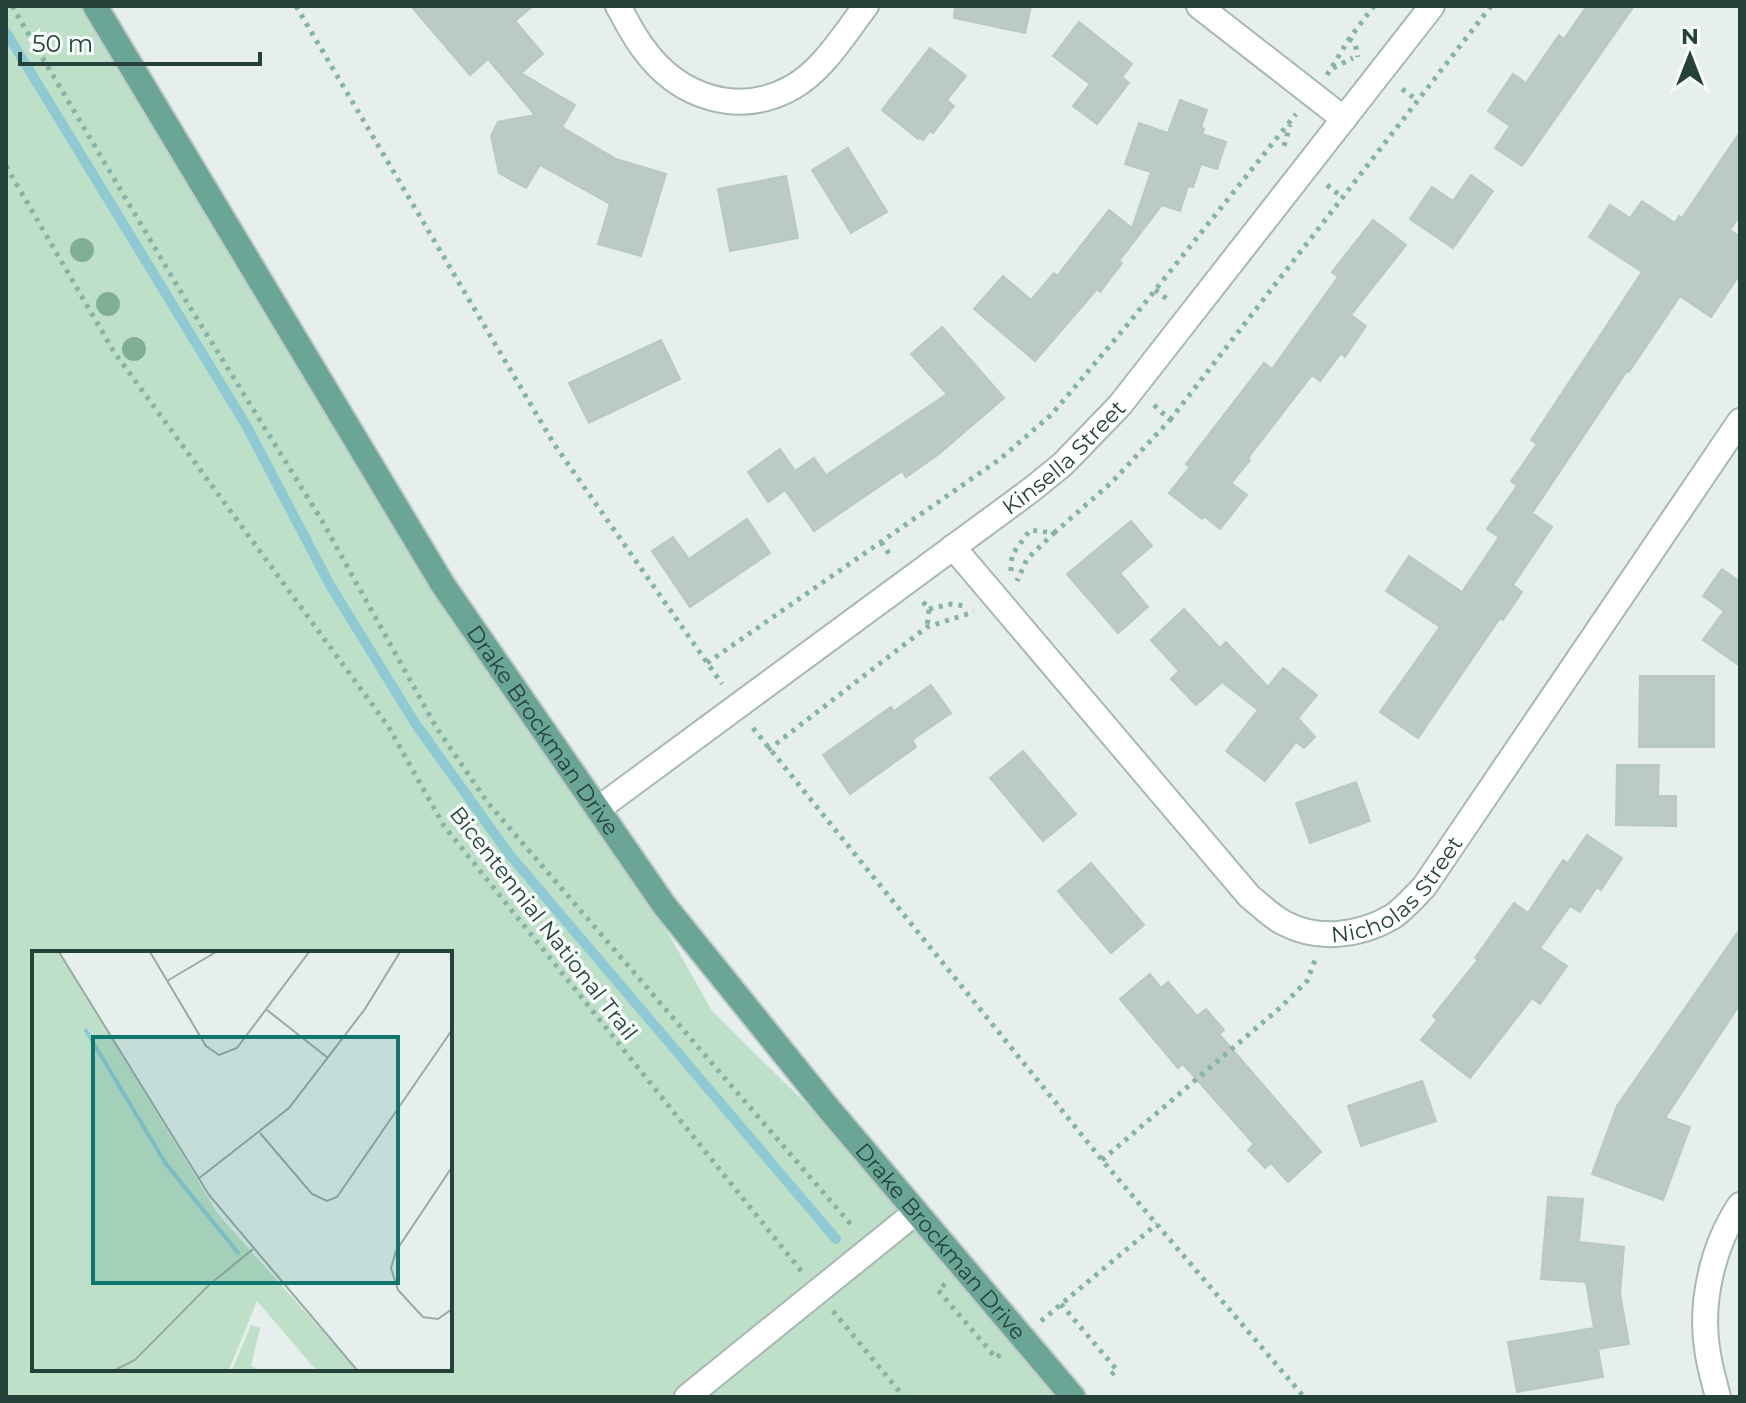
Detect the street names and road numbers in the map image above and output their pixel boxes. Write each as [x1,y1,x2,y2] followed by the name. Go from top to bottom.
[997,395,1131,521] street label: Kinsella Street
[461,620,625,841] street label: Drake Brockman Drive
[444,801,643,1046] street label: Bicentennial National Trail
[1330,831,1469,948] street label: Nicholas Street
[850,1138,1032,1345] street label: Drake Brockman Drive

